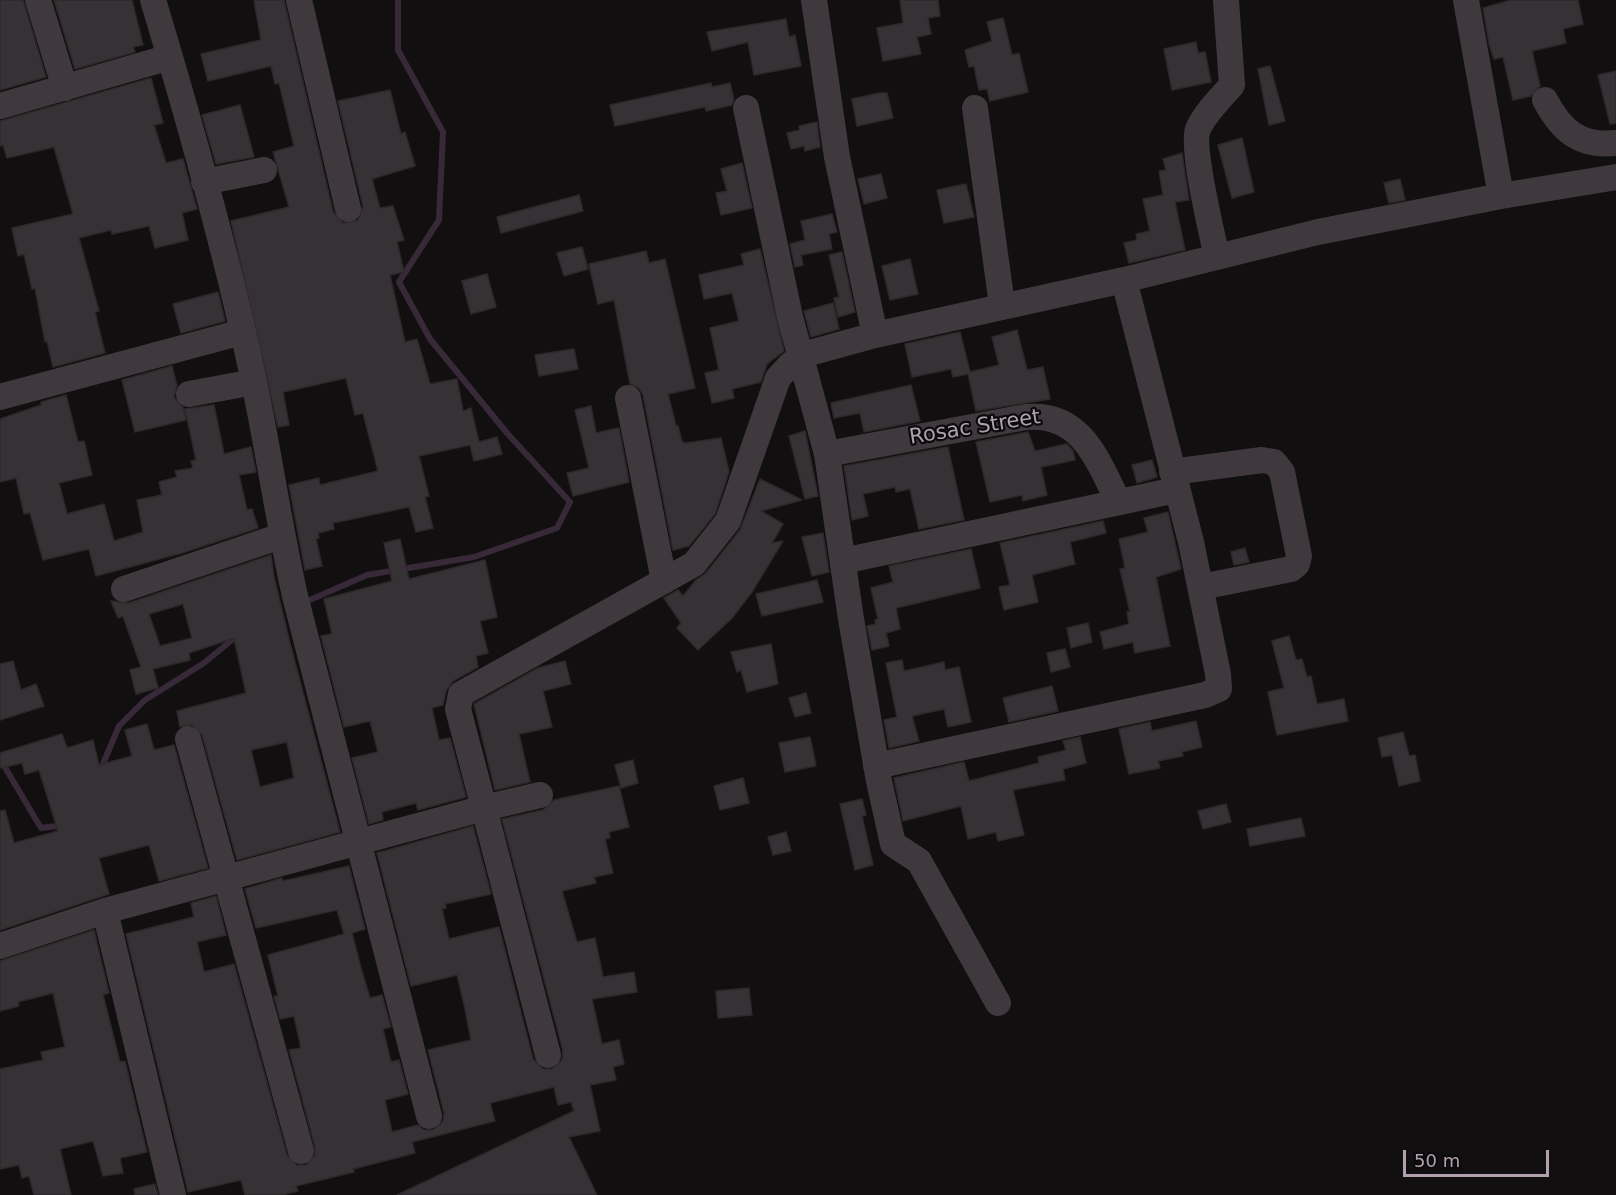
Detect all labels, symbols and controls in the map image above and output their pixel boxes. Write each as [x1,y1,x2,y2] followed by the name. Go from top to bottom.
[908,405,1042,451] street label: Rosac Street
[1406,1138,1552,1176] scale bar
[1414,1150,1460,1171] text: 50 m

